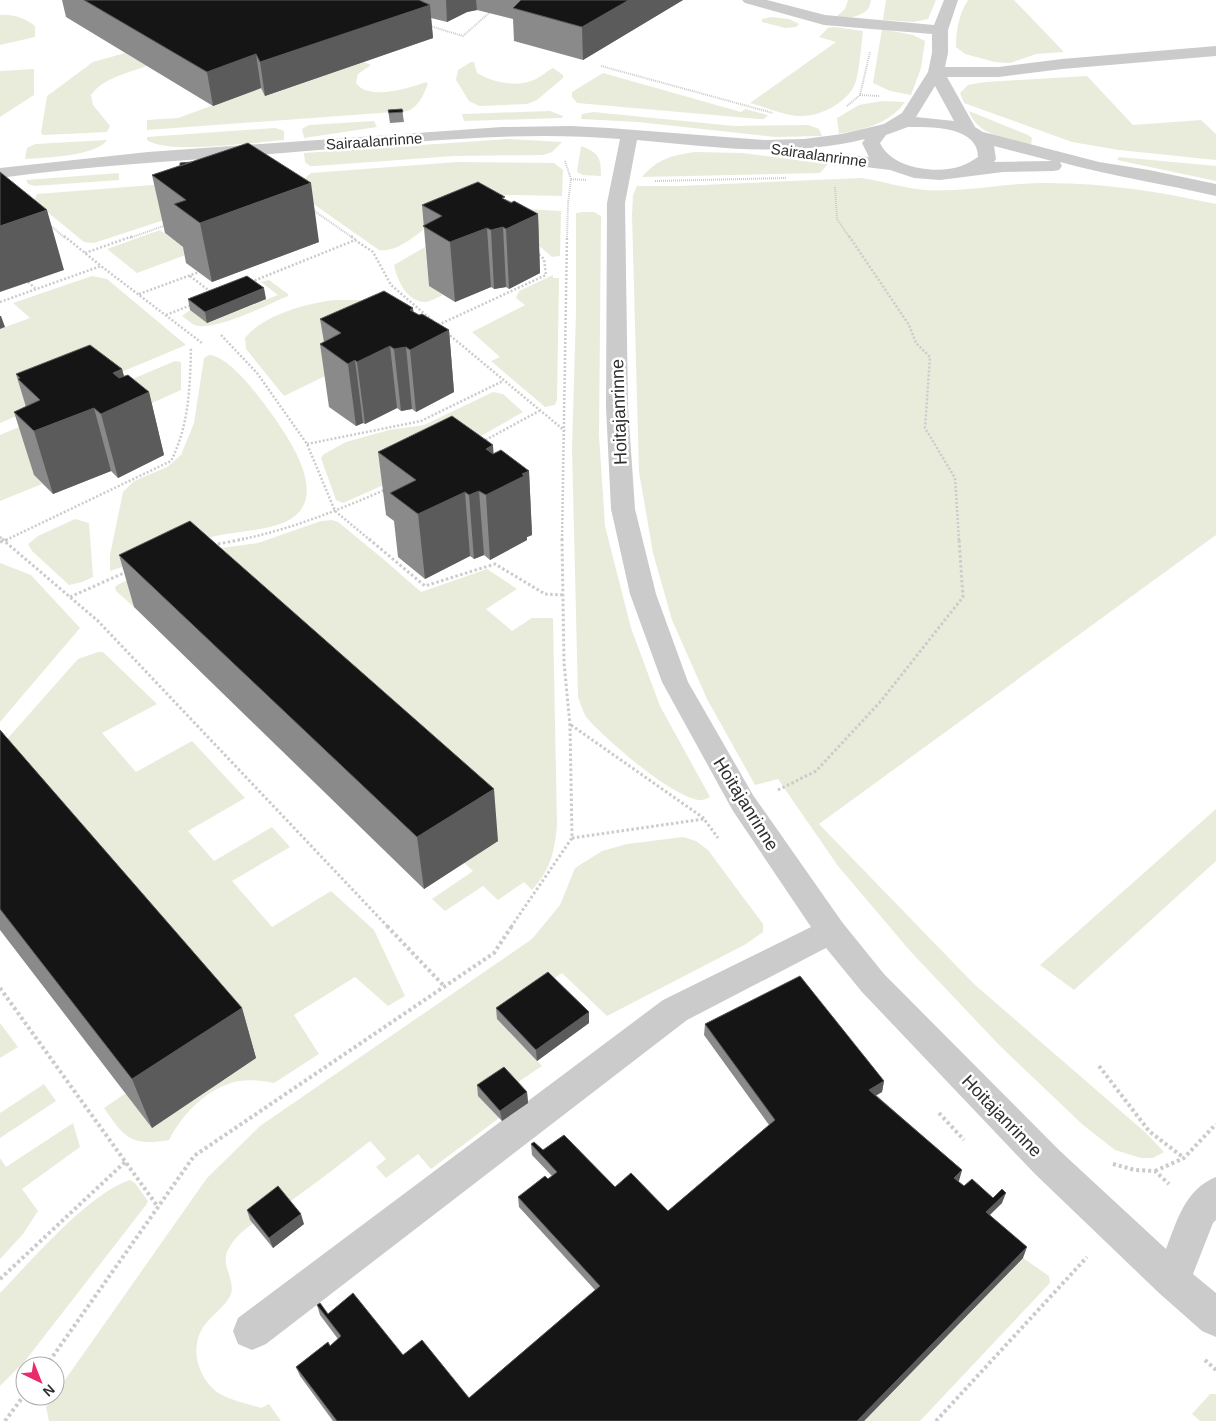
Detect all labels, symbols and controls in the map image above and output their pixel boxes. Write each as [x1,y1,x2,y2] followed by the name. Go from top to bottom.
[325,129,423,153] street label: Sairaalanrinne
[770,140,868,170] street label: Sairaalanrinne
[607,359,631,465] street label: Hoitajanrinne
[709,754,783,854] street label: Hoitajanrinne
[958,1071,1046,1161] street label: Hoitajanrinne
[15,1356,65,1406] north arrow
[40,1381,58,1400] text: N

